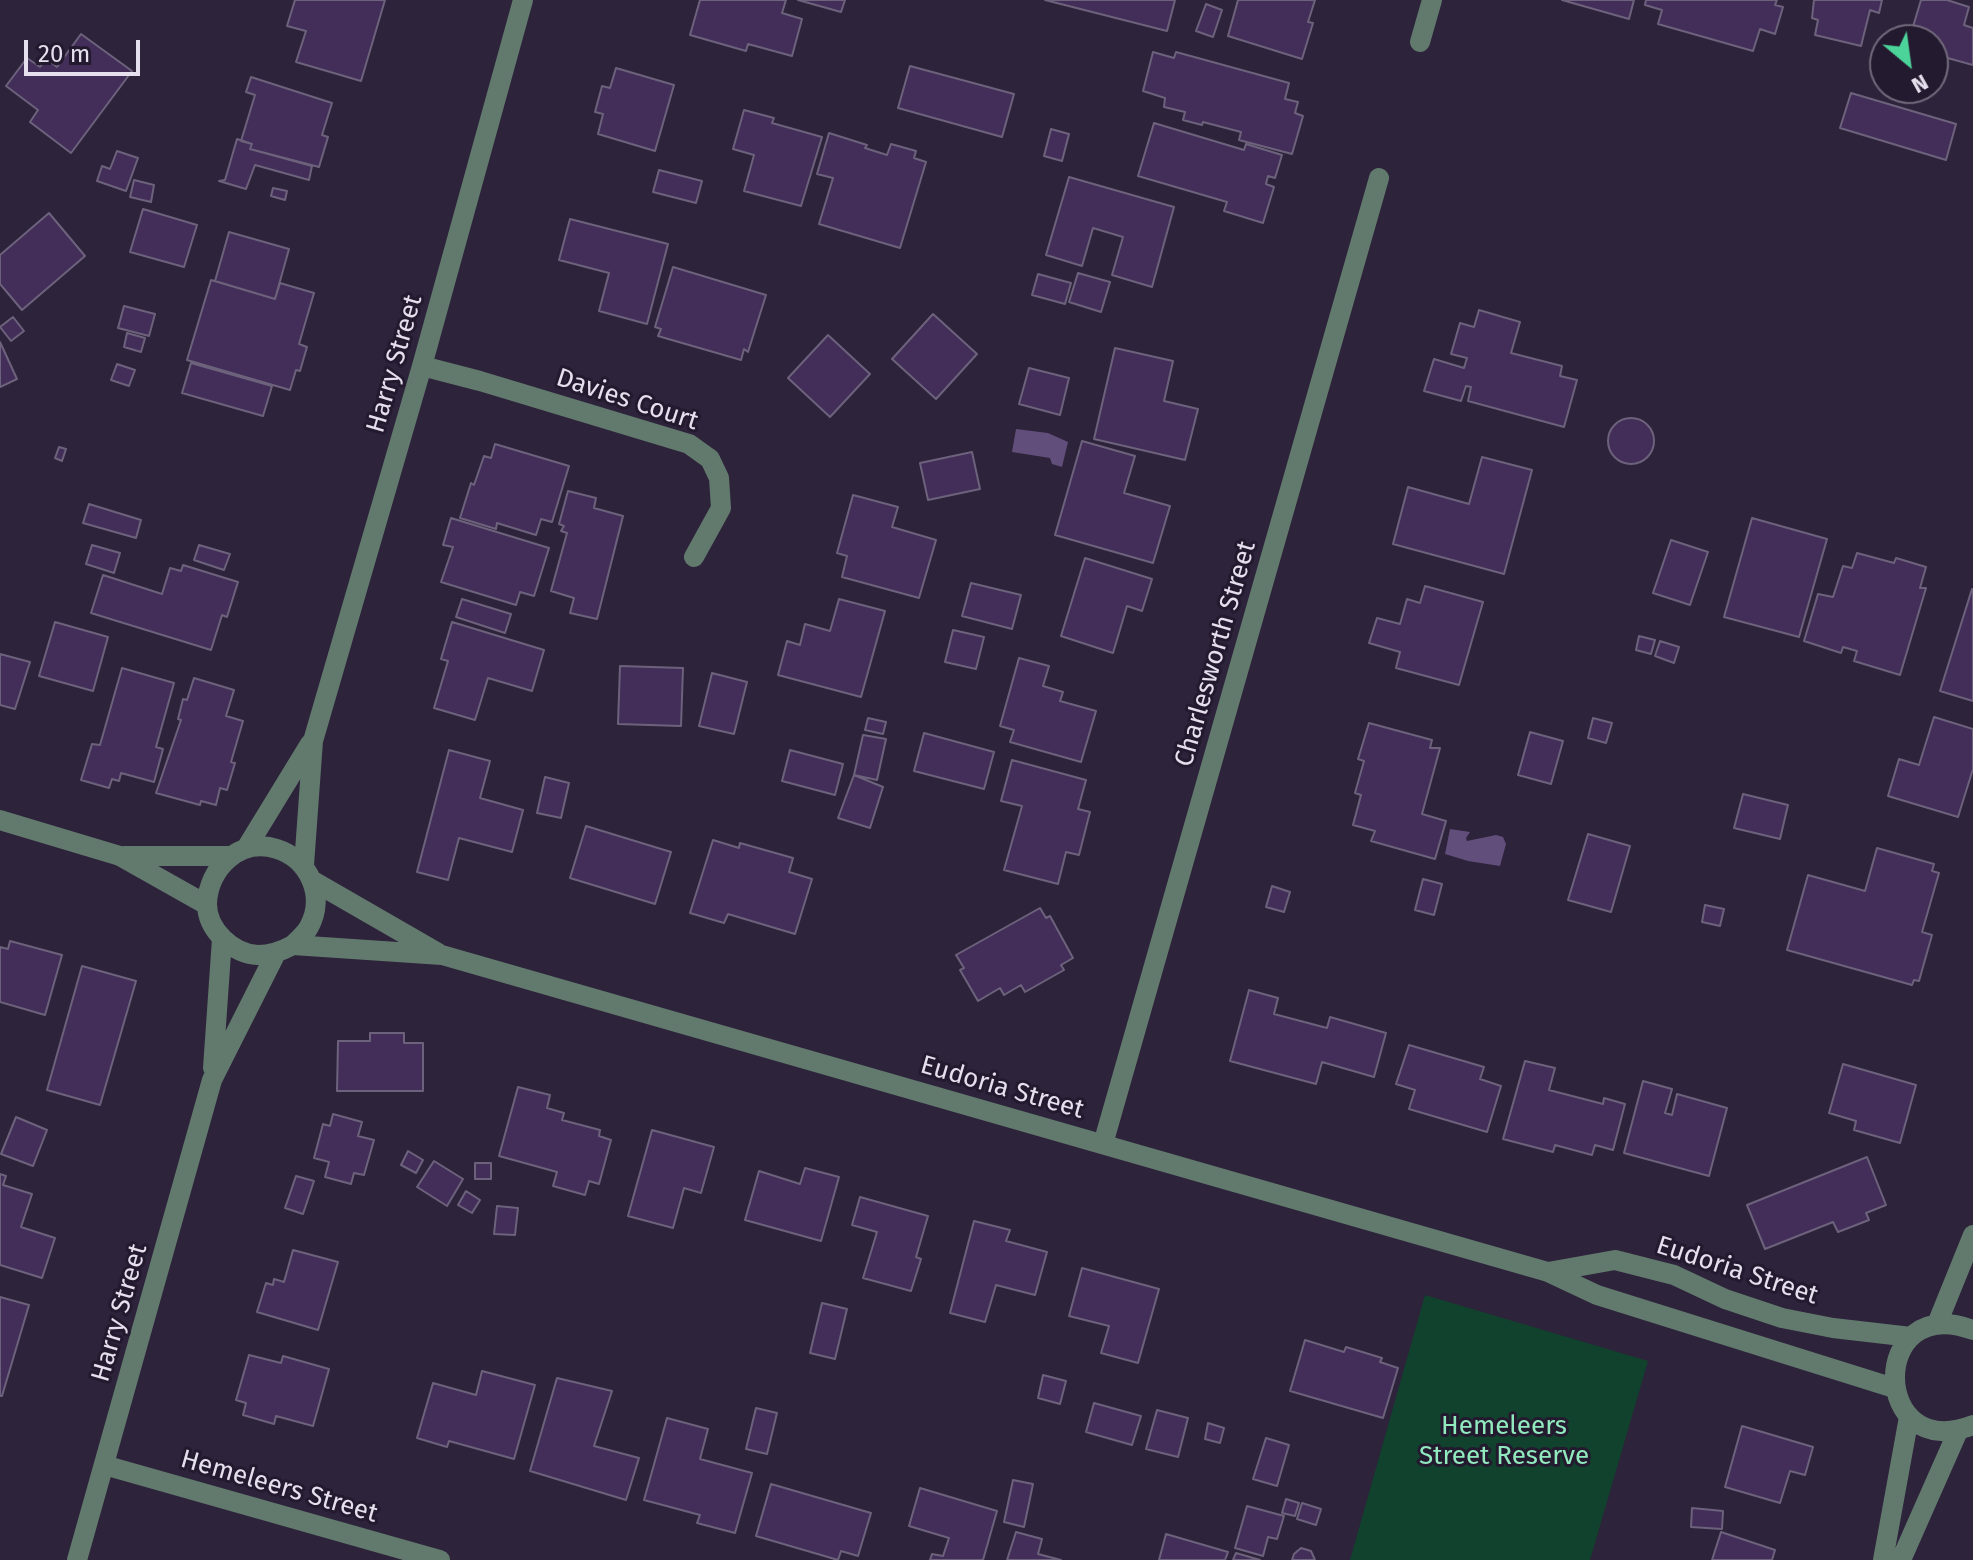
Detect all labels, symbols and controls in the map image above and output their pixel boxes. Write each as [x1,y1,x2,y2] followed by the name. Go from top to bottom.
[28,24,144,74] scale bar
[1869,24,1949,104] north arrow
[38,40,90,68] text: 20 m
[1907,68,1933,99] text: N
[360,291,430,437] street label: Harry Street
[552,362,702,438] street label: Davies Court
[1169,538,1263,770] street label: Charlesworth Street
[917,1050,1087,1126] street label: Eudoria Street
[1652,1230,1822,1312] street label: Eudoria Street
[85,1240,155,1386] street label: Harry Street
[1419,1411,1589,1472] park label: Hemeleers Street Reserve
[177,1444,381,1530] street label: Hemeleers Street

